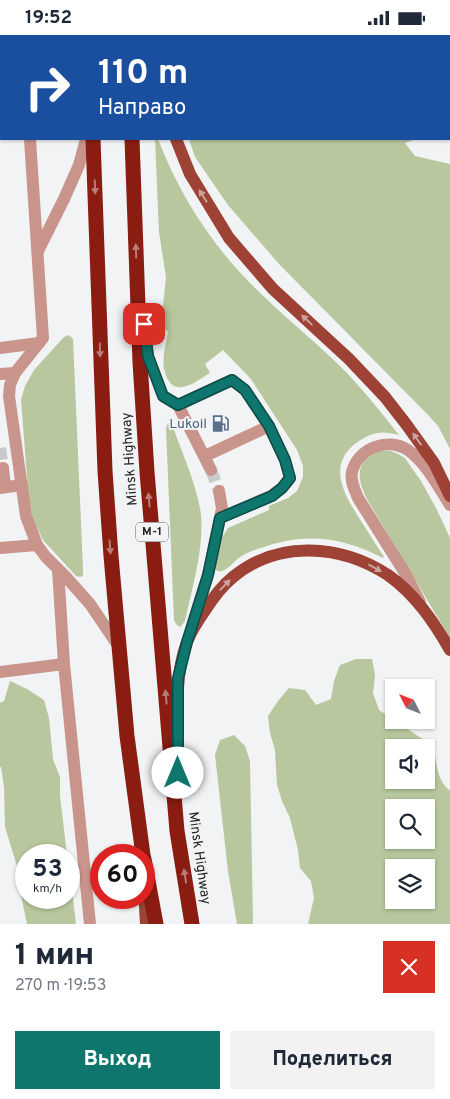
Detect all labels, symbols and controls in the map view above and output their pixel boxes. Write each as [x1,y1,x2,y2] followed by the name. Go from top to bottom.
[25,6,72,30] text: 19:52
[98,52,188,96] text: 110 m
[15,55,80,120] icon: right
[98,95,186,122] text: Направо
[91,180,99,196] one-way arrow
[199,189,208,203] one-way arrow
[132,242,140,258] one-way arrow
[123,303,165,345] pin
[130,310,158,338] icon: arrive
[301,314,313,326] one-way arrow
[97,342,105,358] one-way arrow
[118,412,142,506] street label: Minsk Highway
[211,414,231,434] fuel station icon: Lukoil
[169,416,207,433] place label: Lukoil
[412,432,422,446] one-way arrow
[145,492,153,508] one-way arrow
[136,523,168,542] road number: М-1
[107,539,115,555] one-way arrow
[367,564,382,572] one-way arrow
[219,579,231,591] one-way arrow
[385,679,435,729] north arrow
[385,679,435,909] map controls
[162,689,170,705] one-way arrow
[385,739,435,789] button: sound
[151,746,203,798] position arrow
[385,799,435,849] button: search
[184,810,214,906] street label: Minsk Highway
[90,844,155,909] speed limit sign: 60
[32,854,63,886] text: 53
[385,859,435,909] button: layers
[180,868,188,884] one-way arrow
[33,881,62,897] text: km/h
[15,938,94,975] text: 1 мин
[383,941,435,993] button: close
[15,976,106,996] text: 270 m · 19:53
[15,1031,220,1089] button: Выход
[230,1031,435,1089] button: Поделиться

